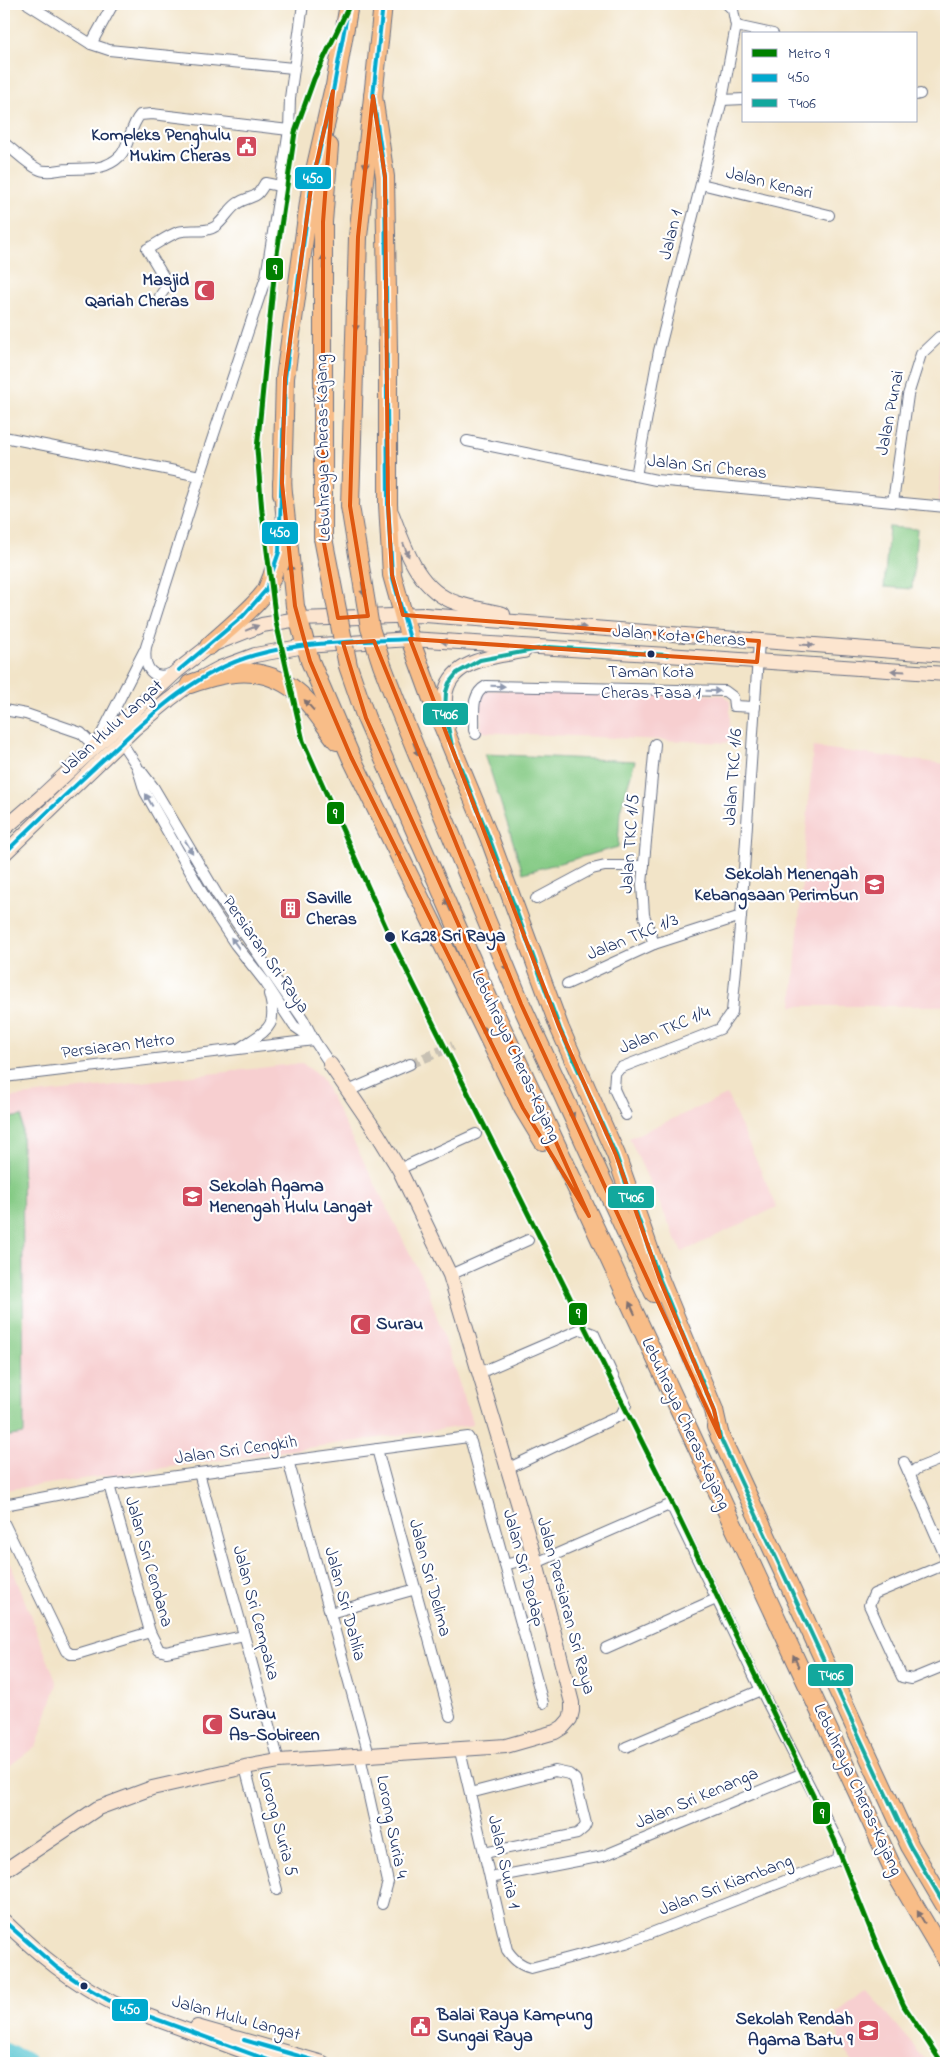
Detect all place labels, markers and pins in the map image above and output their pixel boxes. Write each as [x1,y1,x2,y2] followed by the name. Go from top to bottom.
[91,123,231,170] place label: Kompleks Penghulu Mukim Cheras
[235,134,259,158] public building icon: Kompleks Penghulu Mukim Cheras
[85,268,190,315] place label: Masjid Qariah Cheras
[193,279,217,303] mosque icon: Masjid Qariah Cheras
[646,649,656,659] marker: Taman Kota Cheras Fasa 1
[601,660,702,706] place label: Taman Kota Cheras Fasa 1
[694,862,858,910] place label: Sekolah Menengah Kebangsaan Perimbun
[862,873,886,897] school or university icon: Sekolah Menengah Kebangsaan Perimbun
[306,886,357,933] place label: Saville Cheras
[278,897,302,921] building icon: Saville Cheras
[401,924,506,951] place label: KG28 Sri Raya
[383,930,397,944] marker: KG28 Sri Raya
[209,1174,373,1222] place label: Sekolah Agama Menengah Hulu Langat
[181,1185,205,1209] school or university icon: Sekolah Agama Menengah Hulu Langat
[376,1312,423,1338] place label: Surau
[348,1313,372,1337] mosque icon: Surau
[229,1702,320,1749] place label: Surau As-Sobireen
[201,1713,225,1737] mosque icon: Surau As-Sobireen
[79,1981,89,1991] unlabelled marker
[436,2003,593,2051] place label: Balai Raya Kampung Sungai Raya
[736,2007,854,2055] place label: Sekolah Rendah Agama Batu 9
[409,2014,433,2038] public building icon: Balai Raya Kampung Sungai Raya
[857,2018,881,2042] school or university icon: Sekolah Rendah Agama Batu 9

